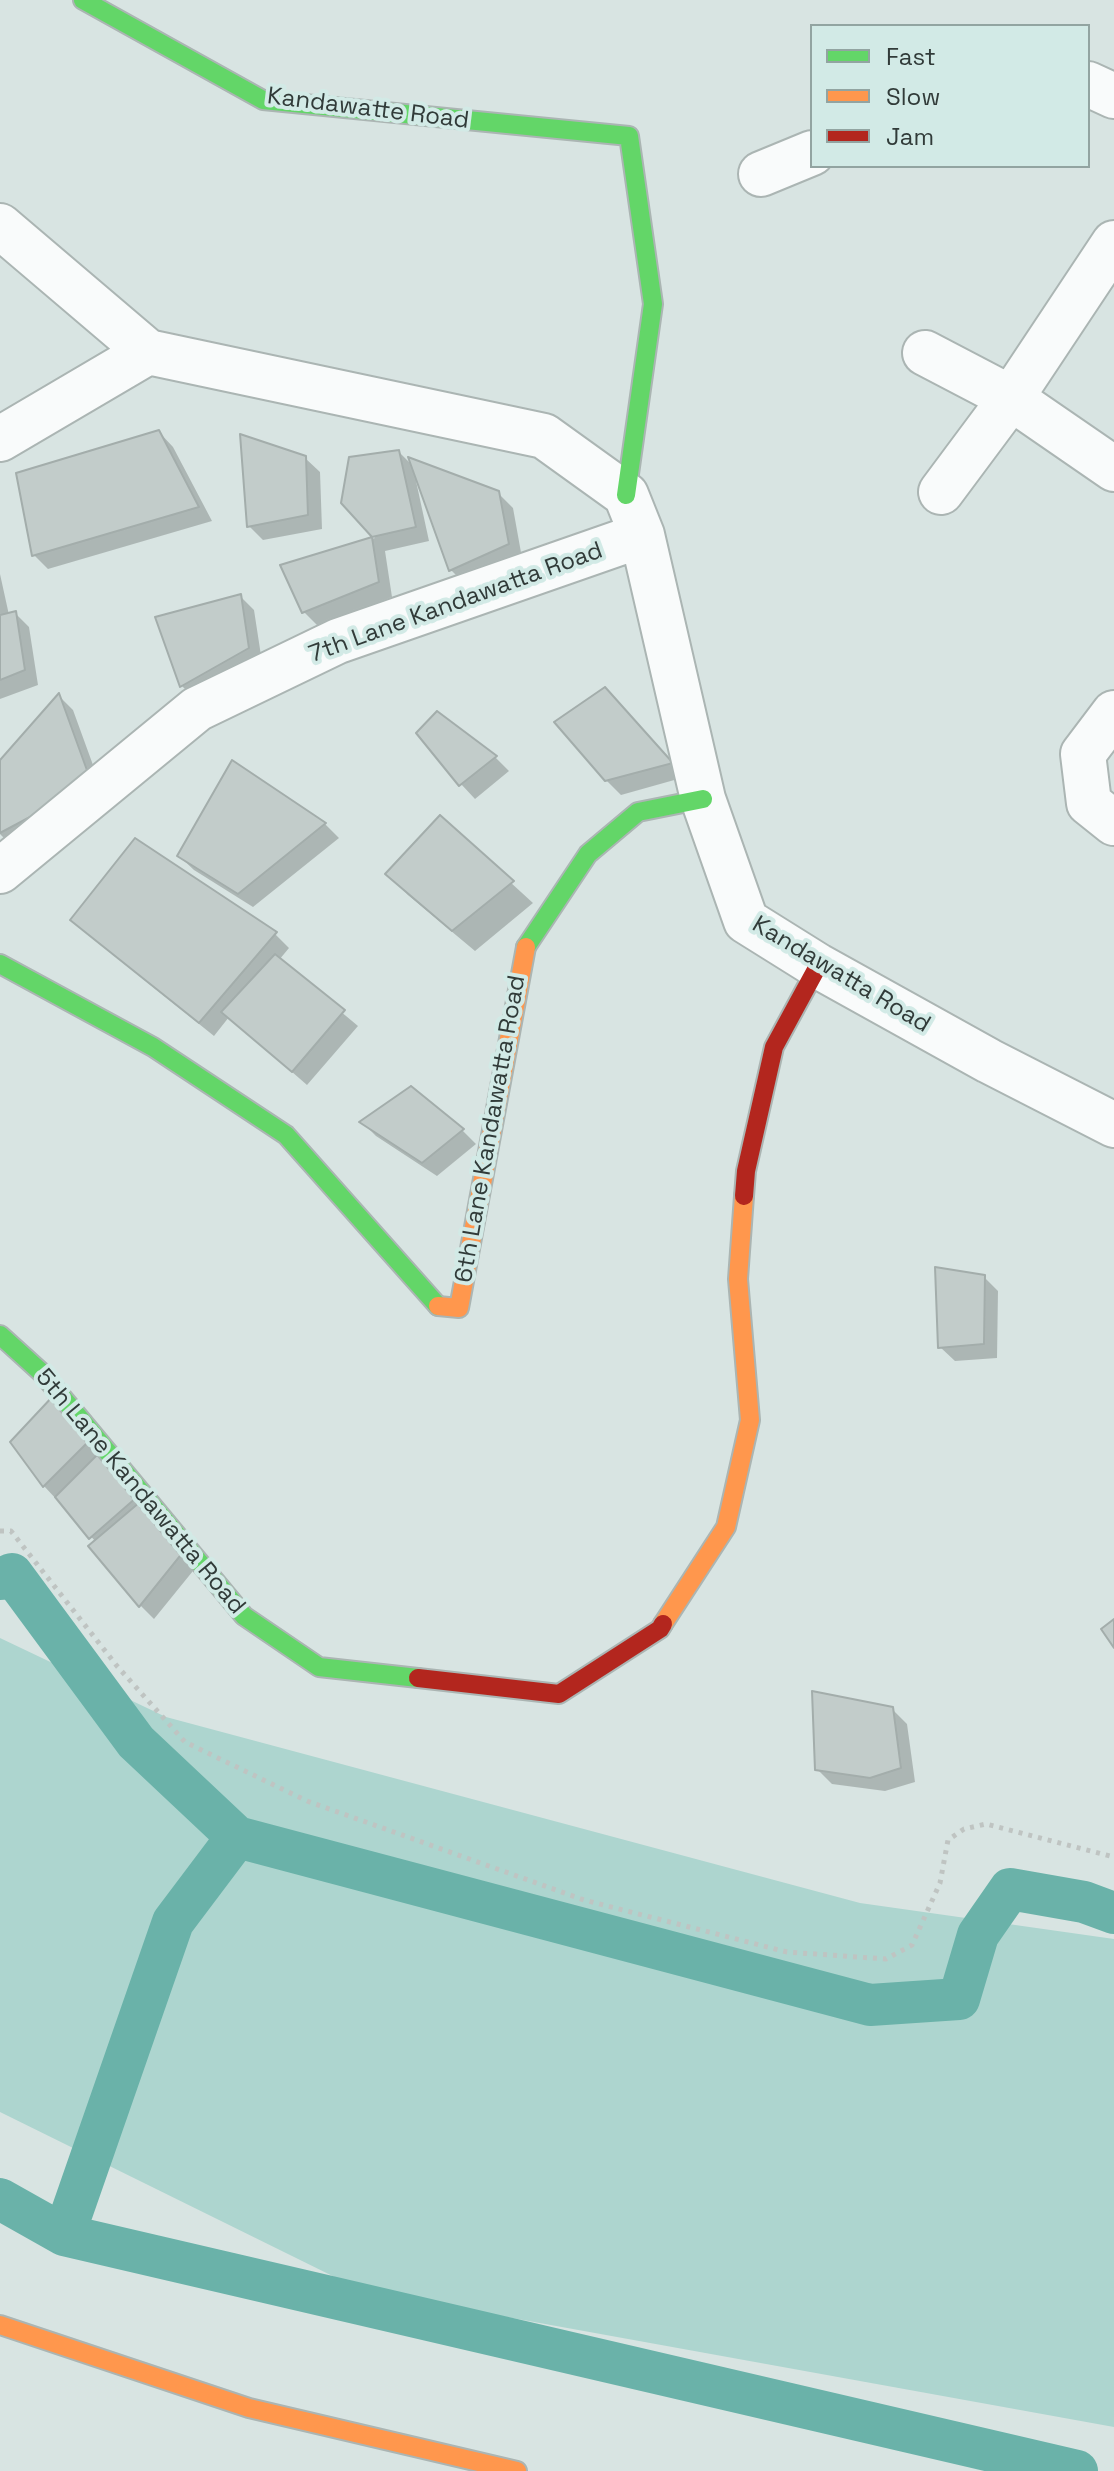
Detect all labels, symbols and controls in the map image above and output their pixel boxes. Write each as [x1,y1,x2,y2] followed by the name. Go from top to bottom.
[810,24,1090,168] legend
[886,41,936,72] text: Fast
[886,81,940,112] text: Slow
[265,82,471,136] street label: Kandawatte Road
[886,121,934,152] text: Jam
[305,536,607,670] street label: 7th Lane Kandawatta Road
[747,910,935,1040] street label: Kandawatta Road
[450,973,532,1285] street label: 6th Lane Kandawatta Road
[29,1364,251,1620] street label: 5th Lane Kandawatta Road

